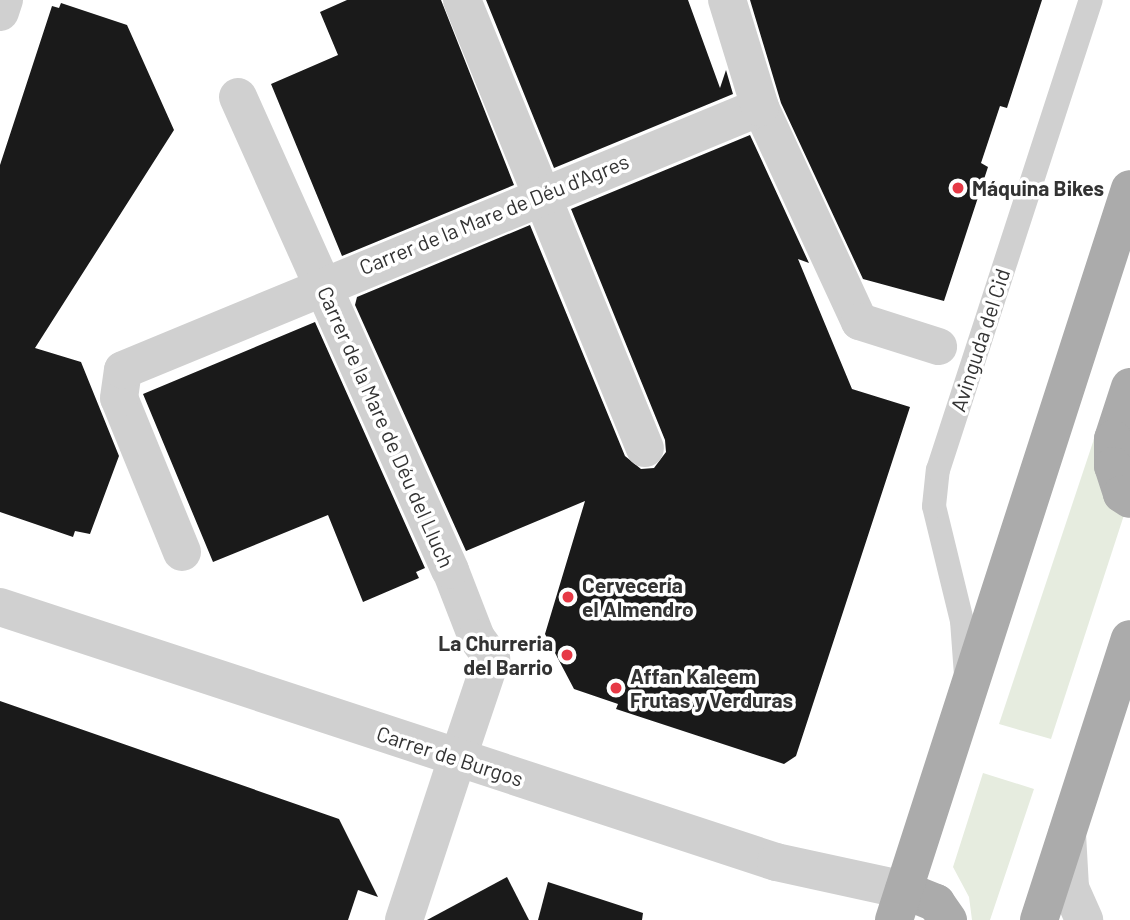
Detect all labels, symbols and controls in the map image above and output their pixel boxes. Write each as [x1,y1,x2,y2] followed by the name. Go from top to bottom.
[356,148,632,280] street label: Carrer de la Mare de Déu d'Agres
[972,175,1104,201] place label: Máquina Bikes
[950,180,966,196] marker: Máquina Bikes
[945,265,1015,415] street label: Avinguda del Cid
[312,282,460,572] street label: Carrer de la Mare de Déu del Lluch
[582,572,694,622] place label: Cervecería el Almendro
[560,589,576,605] marker: Cervecería el Almendro
[438,630,553,680] place label: La Churreria del Barrio
[559,647,575,663] marker: La Churreria del Barrio
[630,663,793,713] place label: Affan Kaleem Frutas y Verduras
[608,680,624,696] marker: Affan Kaleem Frutas y Verduras
[373,720,527,792] street label: Carrer de Burgos

